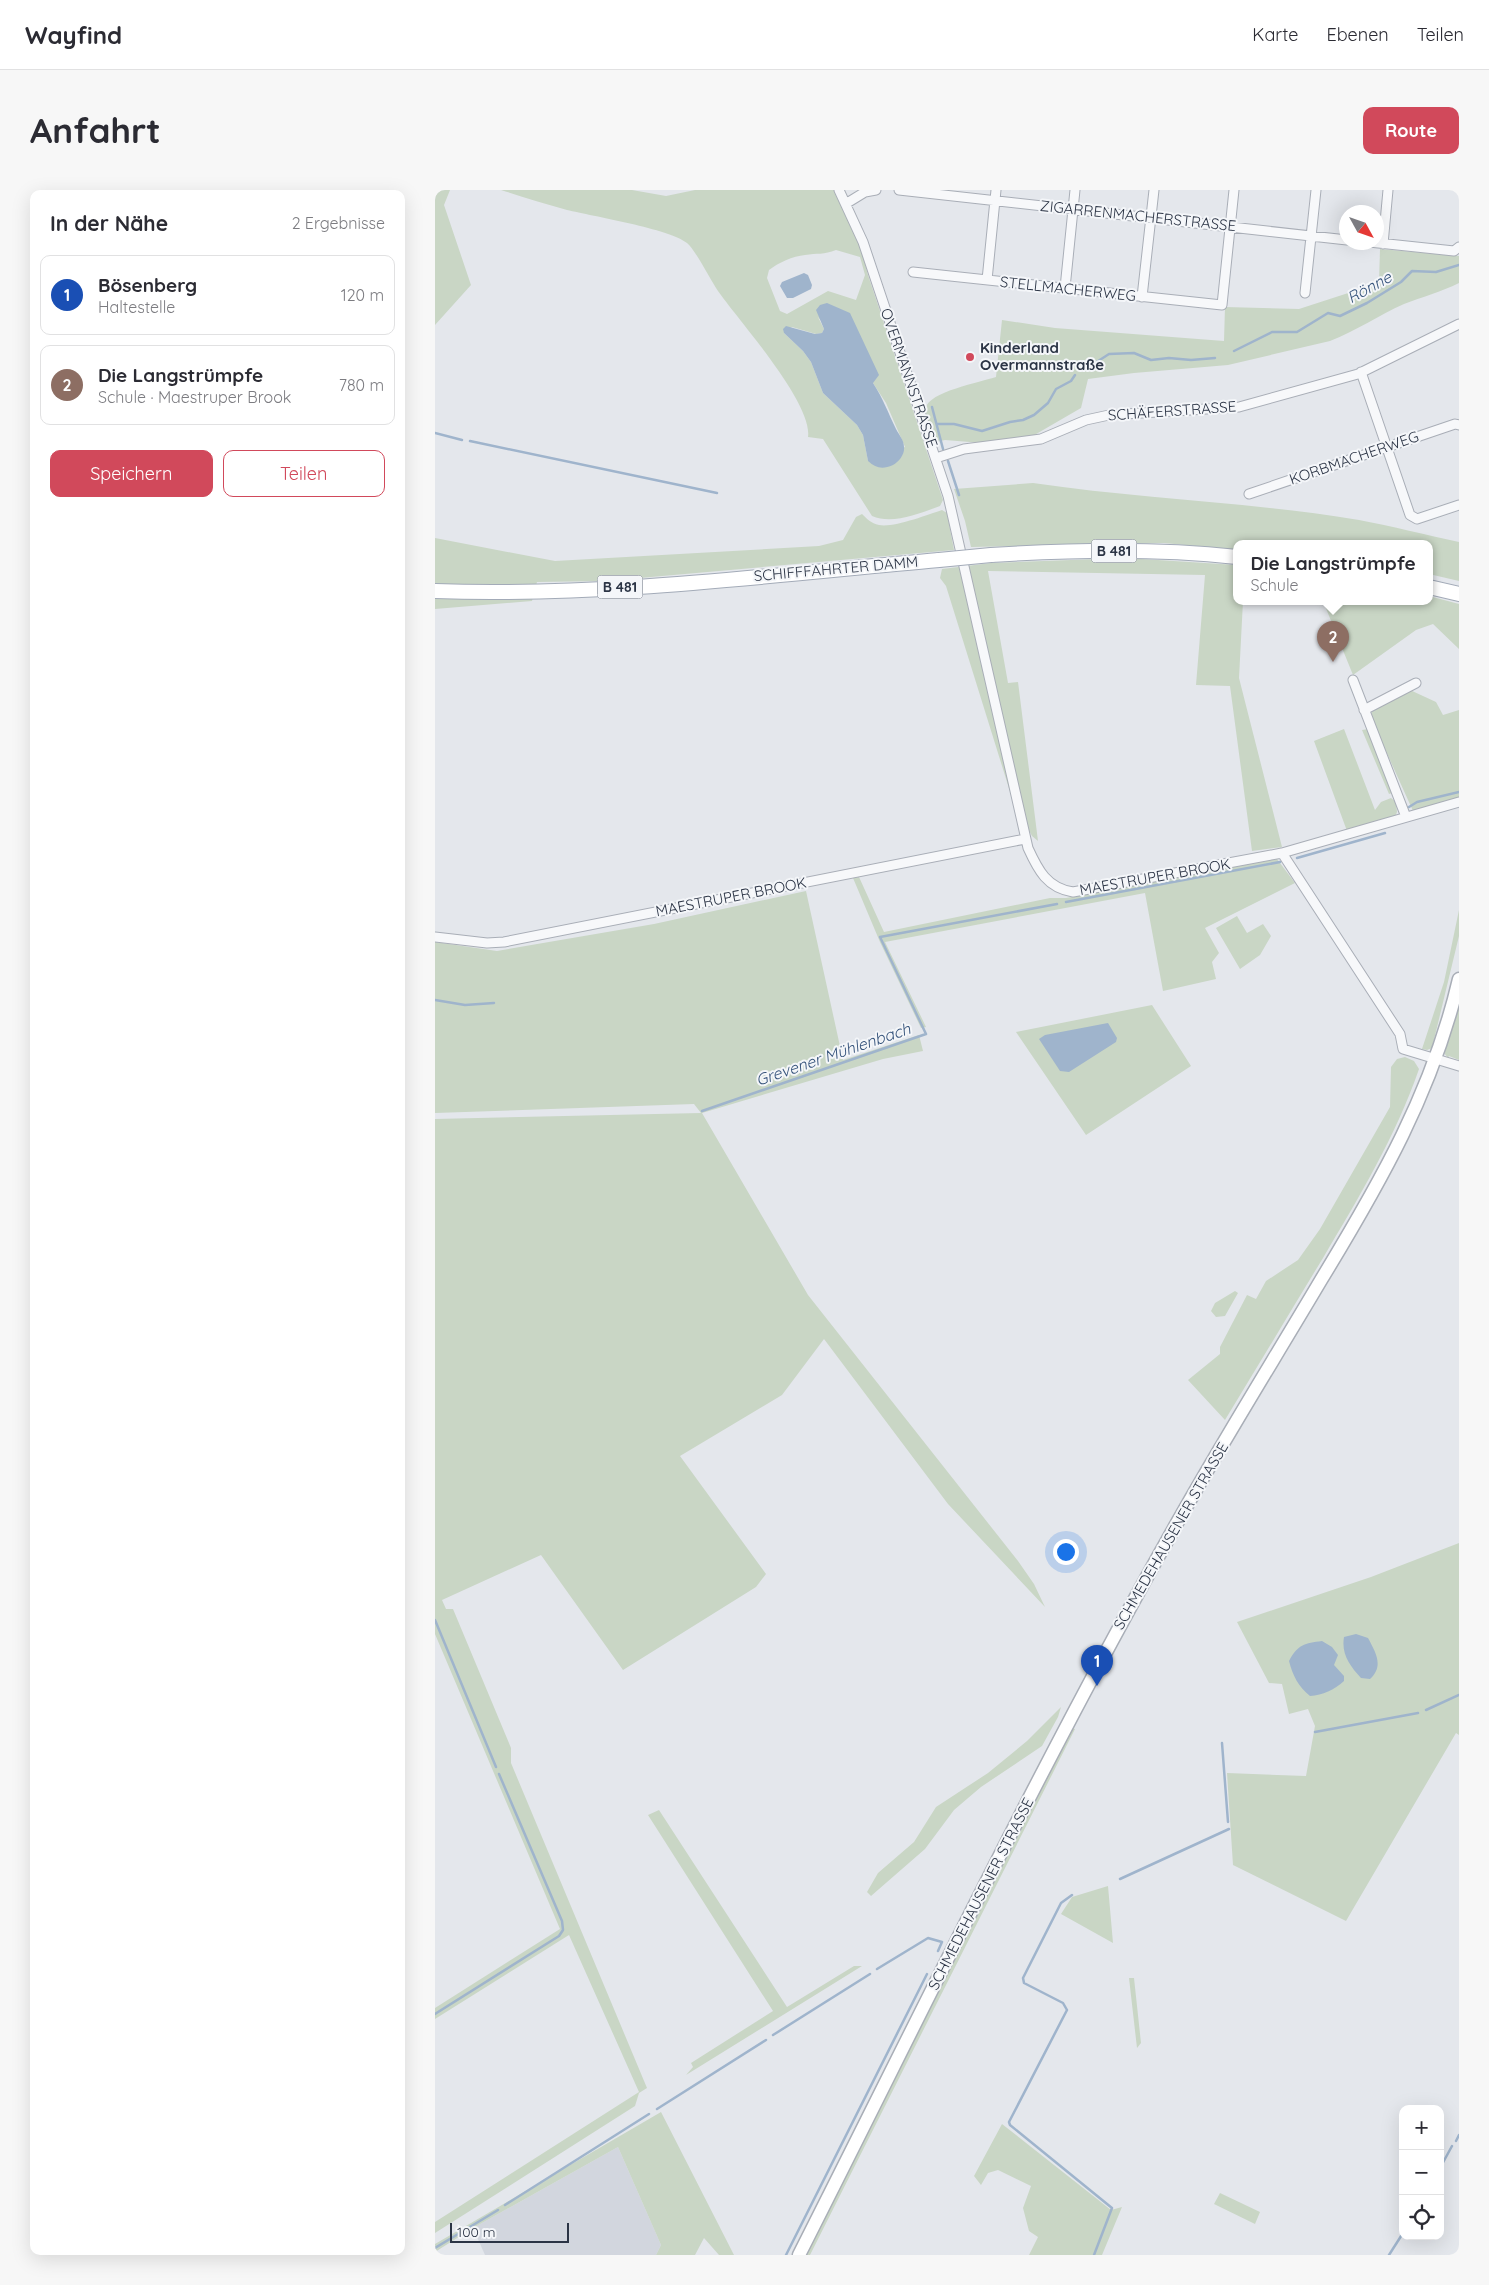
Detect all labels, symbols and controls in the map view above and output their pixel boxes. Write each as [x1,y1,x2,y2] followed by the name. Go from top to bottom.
[25,20,122,50] text: Wayfind
[1252,23,1298,46] text: Karte
[1326,23,1389,46] text: Ebenen
[1417,23,1464,46] text: Teilen
[1363,107,1459,154] button: Route
[30,108,161,152] text: Anfahrt
[1039,196,1237,235] street label: ZIGARRENMACHERSTRASSE
[1339,205,1384,250] north arrow
[50,210,168,236] text: In der Nähe
[292,213,385,233] text: 2 Ergebnisse
[1343,266,1396,307] water label: Rönne
[999,272,1137,305] street label: STELLMACHERWEG
[98,273,197,297] text: Bösenberg
[64,285,70,305] text: 1
[341,285,384,305] text: 120 m
[98,297,175,317] text: Haltestelle
[877,306,942,450] street label: OVERMANNSTRASSE
[980,338,1104,374] place label: Kinderland Overmannstraße
[964,351,976,363] marker: Kinderland Overmannstraße
[98,363,263,387] text: Die Langstrümpfe
[62,375,72,395] text: 2
[339,375,384,395] text: 780 m
[98,387,291,407] text: Schule · Maestruper Brook
[1107,397,1237,424] street label: SCHÄFERSTRASSE
[1287,426,1421,489] street label: KORBMACHERWEG
[50,450,213,497] button: Speichern
[223,450,385,497] button: Teilen
[1091,540,1137,562] road number: B 481
[1233,540,1433,605] popup
[1250,551,1416,575] text: Die Langstrümpfe
[753,552,919,585] street label: SCHIFFFAHRTER DAMM
[1250,575,1298,595] text: Schule
[597,576,643,598] road number: B 481
[1317,621,1349,662] pin: 2
[1078,854,1232,899] street label: MAESTRUPER BROOK
[654,873,808,920] street label: MAESTRUPER BROOK
[753,1018,914,1090] water label: Grevener Mühlenbach
[1109,1439,1232,1633] street label: SCHMEDEHAUSENER STRASSE
[1053,1539,1079,1565] your location
[1081,1645,1113,1686] pin: 1
[924,1794,1037,1993] street label: SCHMEDEHAUSENER STRASSE
[1399,2105,1444,2240] map controls
[1399,2105,1444,2150] button: +
[1399,2150,1444,2195] button: −
[1399,2195,1444,2240] button: locate
[450,2220,569,2243] scale bar
[457,2223,495,2241] text: 100 m

